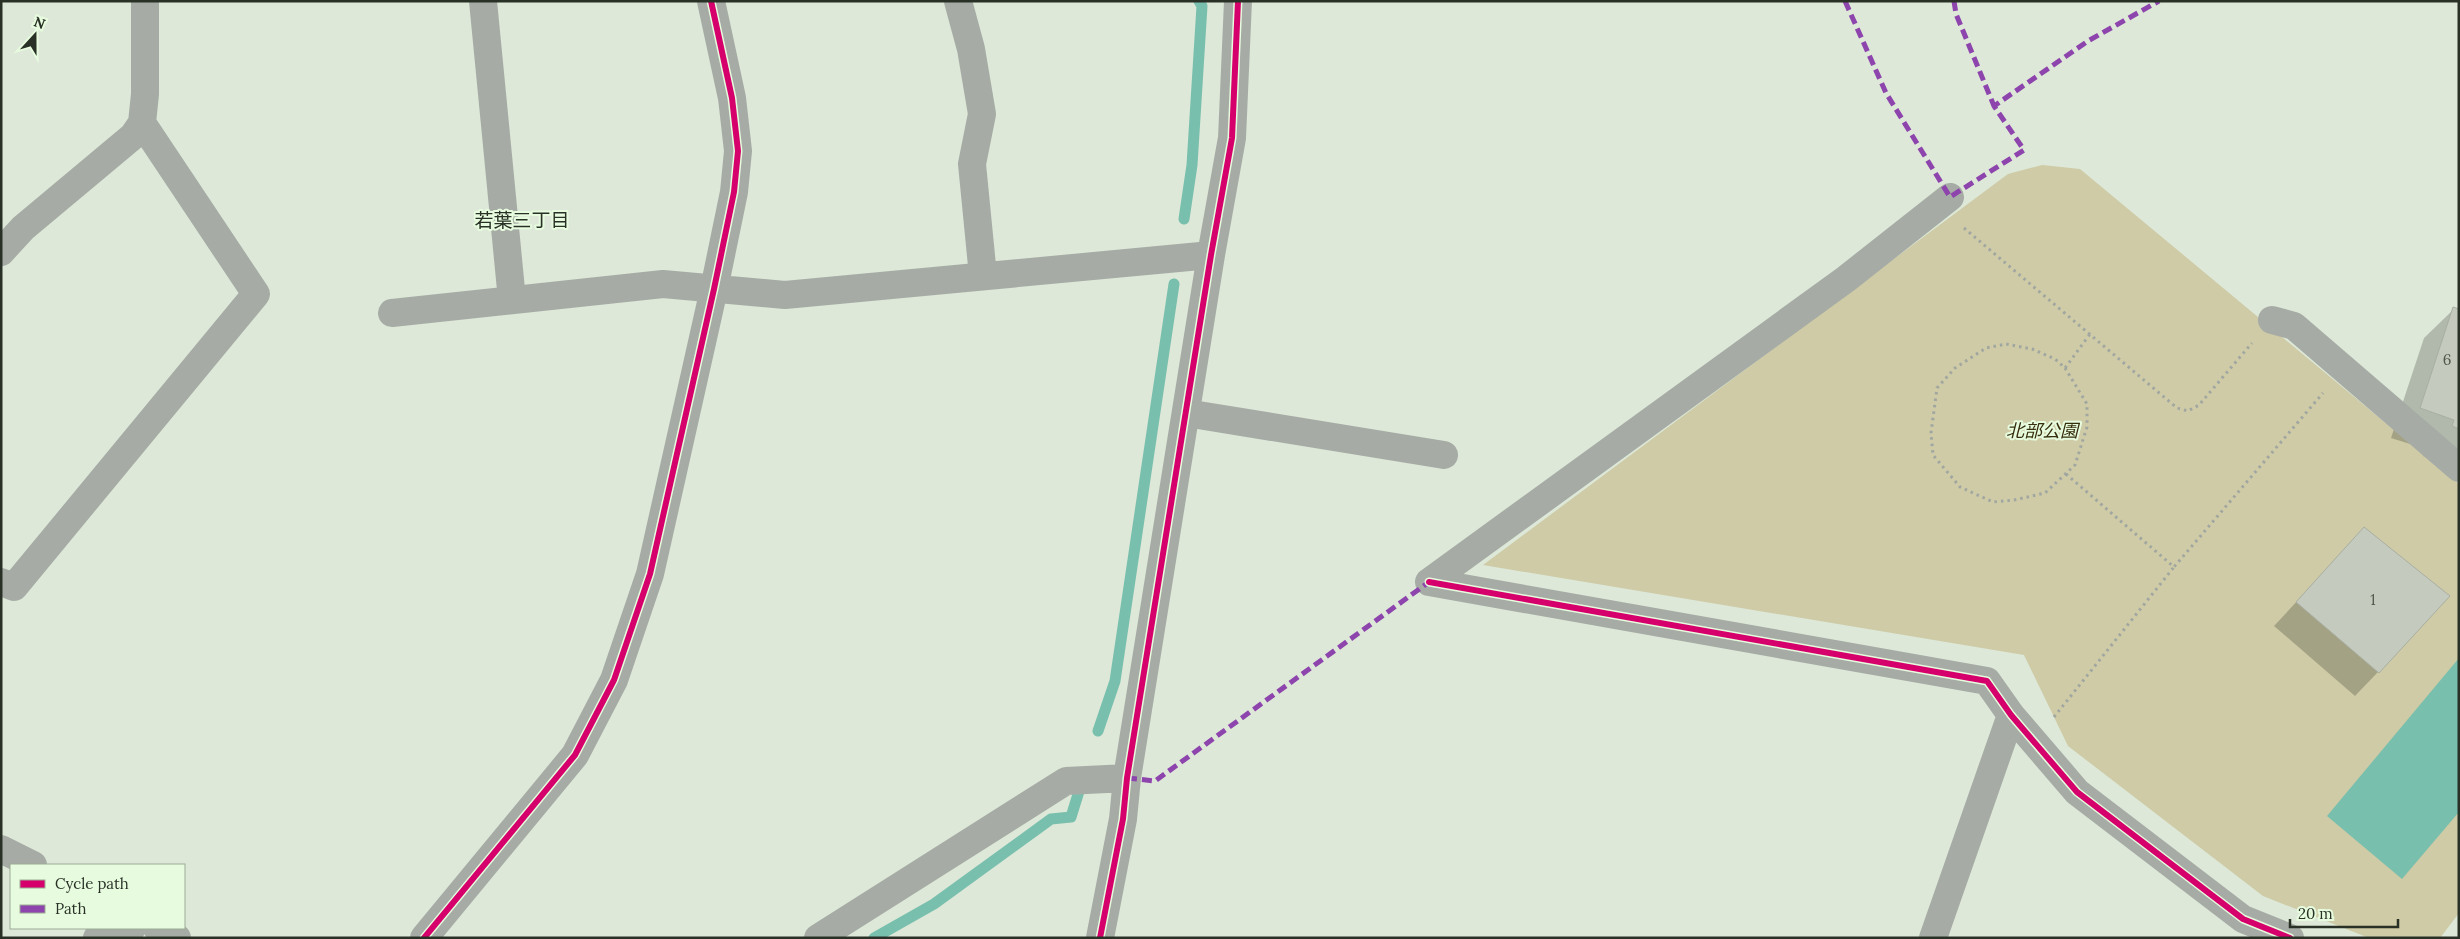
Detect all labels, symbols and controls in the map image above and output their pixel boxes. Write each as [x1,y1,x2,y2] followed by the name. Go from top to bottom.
[10,10,60,60] north arrow
[31,13,48,33] text: N
[474,208,570,232] district label: 若葉三丁目
[2443,350,2451,369] house number: 6
[2006,419,2081,442] park label: 北部公園
[2370,590,2376,609] house number: 1
[10,864,185,929] legend
[55,874,129,893] text: Cycle path
[2290,896,2398,928] scale bar
[55,899,86,918] text: Path
[2298,904,2333,923] text: 20 m

